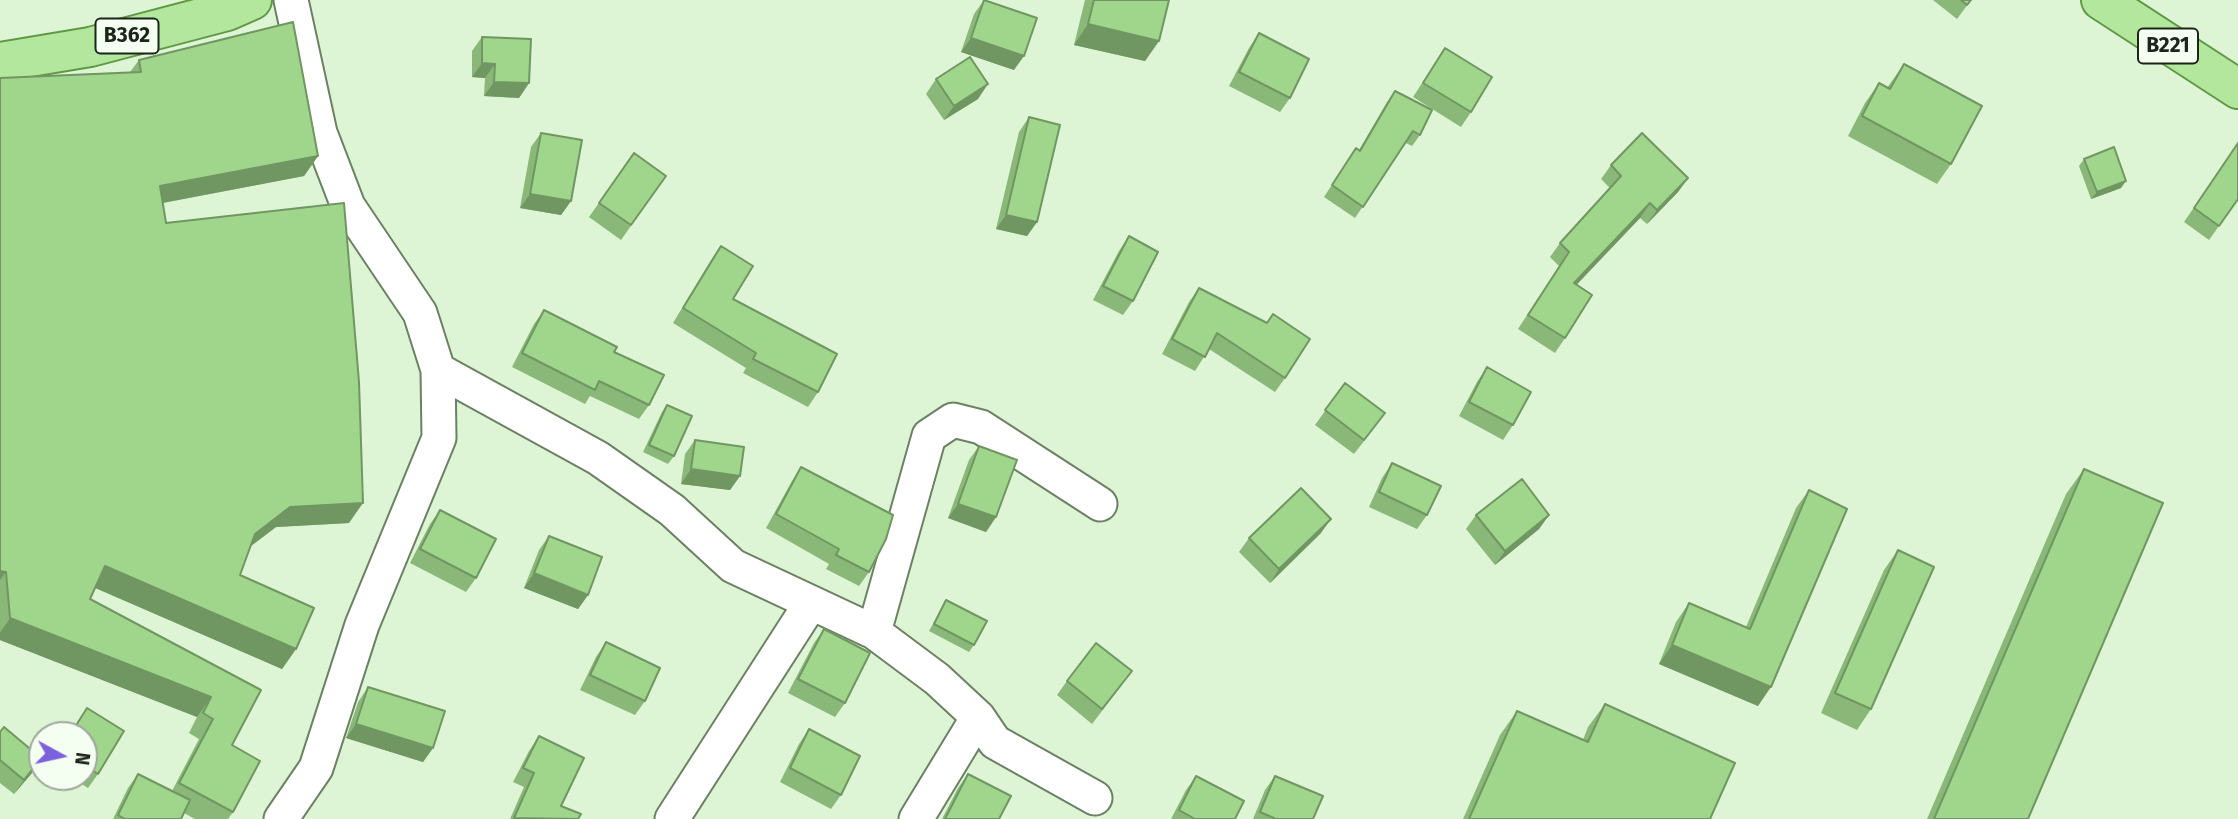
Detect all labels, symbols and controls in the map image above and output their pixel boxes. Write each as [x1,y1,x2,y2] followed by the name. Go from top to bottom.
[96,19,158,54] road number: B362
[2138,28,2198,64] road number: B221
[28,721,98,791] north arrow
[70,751,95,767] text: N

